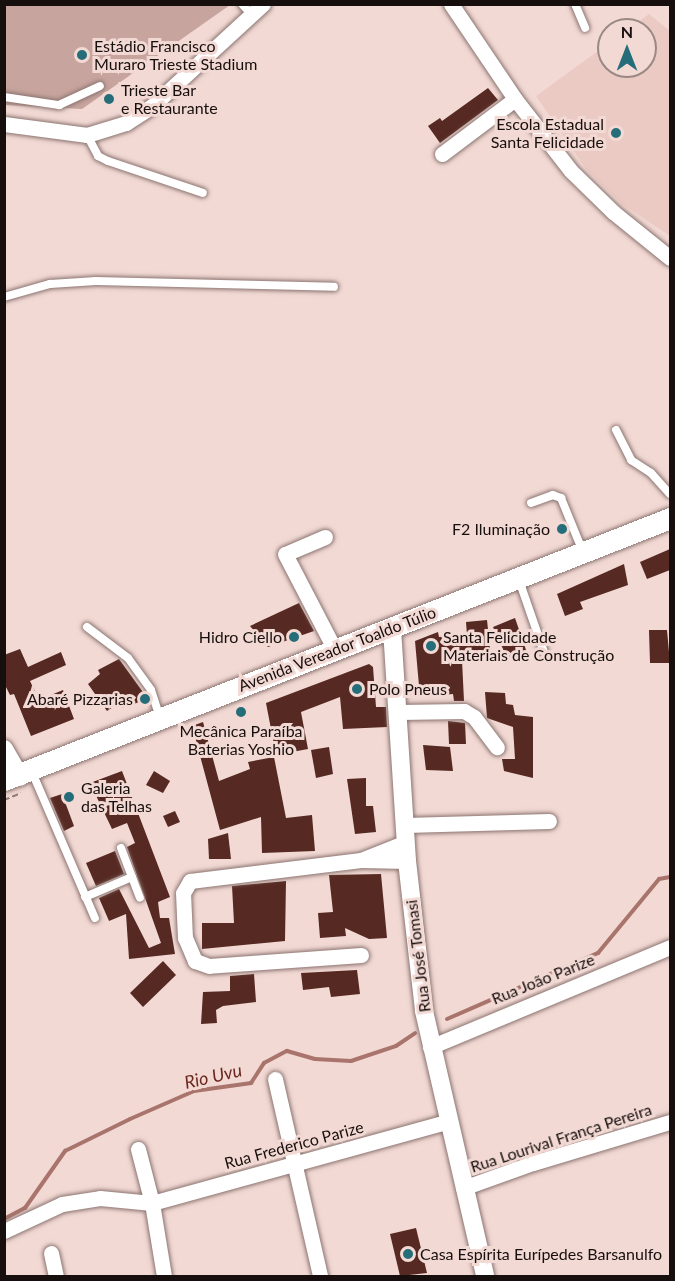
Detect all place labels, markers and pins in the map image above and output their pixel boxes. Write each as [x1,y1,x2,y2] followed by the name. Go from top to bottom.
[94,36,258,74] place label: Estádio Francisco Muraro Trieste Stadium
[75,48,89,62] marker: Estádio Francisco Muraro Trieste Stadium
[121,80,218,118] place label: Trieste Bar e Restaurante
[102,92,116,106] marker: Trieste Bar e Restaurante
[491,114,604,152] place label: Escola Estadual Santa Felicidade
[609,126,623,140] marker: Escola Estadual Santa Felicidade
[452,519,550,539] place label: F2 Iluminação
[555,522,569,536] marker: F2 Iluminação
[199,627,282,647] place label: Hidro Ciello
[443,627,614,665] place label: Santa Felicidade Materiais de Construção
[287,630,301,644] marker: Hidro Ciello
[424,639,438,653] marker: Santa Felicidade Materiais de Construção
[369,679,447,699] place label: Polo Pneus
[350,682,364,696] marker: Polo Pneus
[27,689,133,709] place label: Abaré Pizzarias
[138,692,152,706] marker: Abaré Pizzarias
[234,705,248,719] marker: Mecânica Paraíba Baterias Yoshio
[179,721,303,759] place label: Mecânica Paraíba Baterias Yoshio
[81,778,152,816] place label: Galeria das Telhas
[62,790,76,804] marker: Galeria das Telhas
[420,1244,662,1264] place label: Casa Espírita Eurípedes Barsanulfo
[401,1247,415,1261] marker: Casa Espírita Eurípedes Barsanulfo

